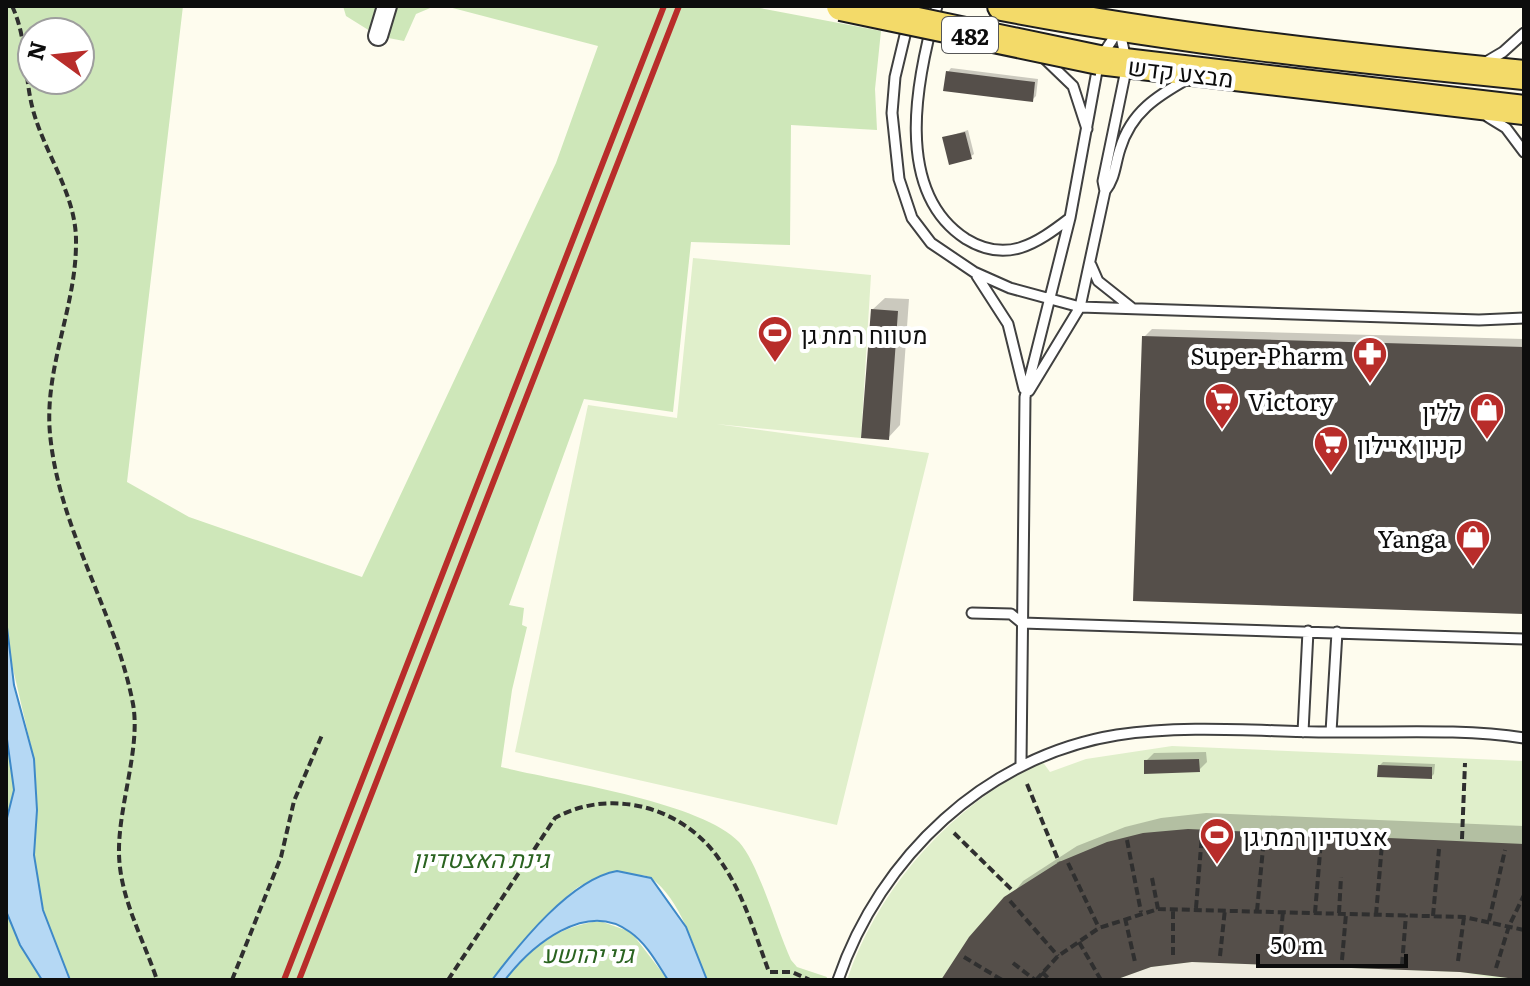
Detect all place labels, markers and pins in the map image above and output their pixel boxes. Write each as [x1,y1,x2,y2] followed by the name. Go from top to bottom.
[756,314,794,364] sports icon: מטווח רמת גן
[801,316,928,351] place label: מטווח רמת גן
[1351,335,1389,385] pharmacy icon: Super-Pharm
[1190,337,1344,372] place label: Super-Pharm
[1203,381,1241,431] supermarket icon: Victory
[1248,383,1334,418] place label: Victory
[1468,391,1506,441] shop icon: ללין
[1422,393,1461,428] place label: ללין
[1312,424,1350,474] supermarket icon: קניון איילון
[1357,426,1463,461] place label: קניון איילון
[1454,518,1492,568] shop icon: Yanga
[1378,520,1447,555] place label: Yanga
[1198,816,1236,866] sports icon: אצטדיון רמת גן
[1243,818,1388,853] place label: אצטדיון רמת גן

